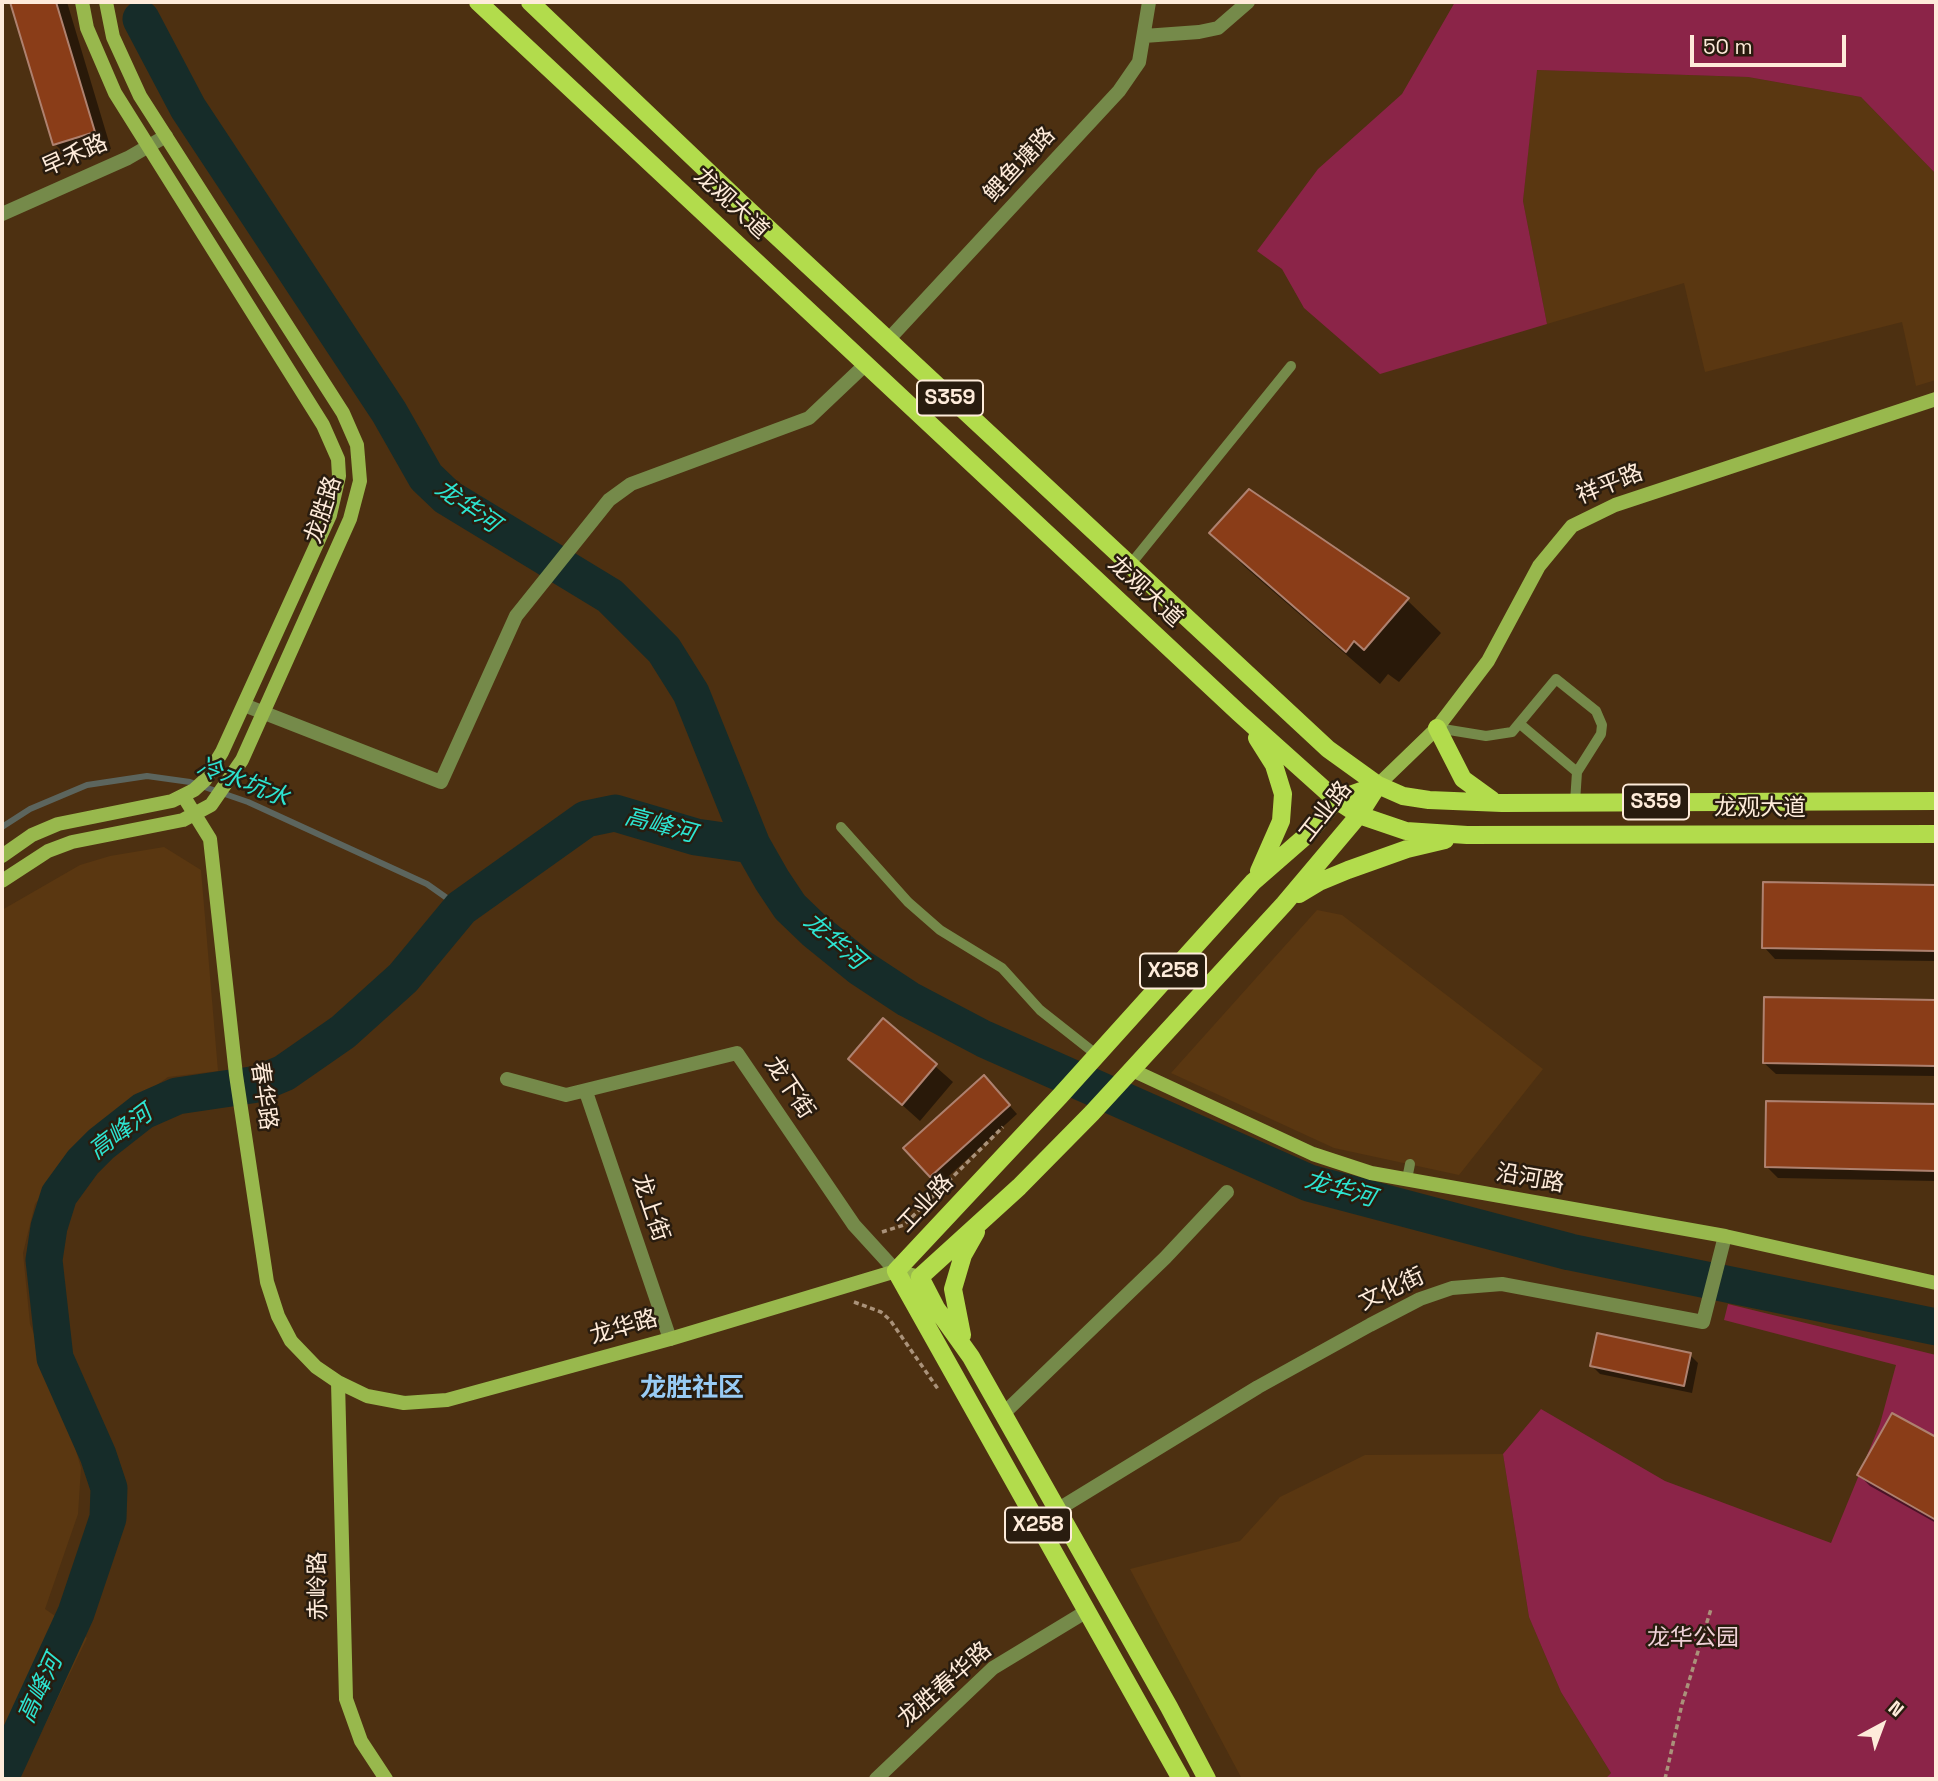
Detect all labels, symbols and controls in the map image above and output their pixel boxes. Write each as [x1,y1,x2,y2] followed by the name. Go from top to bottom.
[1693,21,1849,65] scale bar
[1703,33,1753,60] text: 50 m
[979,122,1061,208] street label: 鲤鱼塘路
[38,129,112,183] street label: 早禾路
[688,163,774,245] street label: 龙观大道
[917,380,983,416] road number: S359
[1573,459,1647,511] street label: 祥平路
[300,473,348,547] street label: 龙胜路
[429,475,505,539] water label: 龙华河
[1102,551,1188,633] street label: 龙观大道
[193,752,293,814] water label: 冷水坑水
[1294,776,1358,848] street label: 工业路
[1623,784,1689,820] road number: S359
[1714,795,1806,823] street label: 龙观大道
[621,803,699,849] water label: 高峰河
[797,908,871,976] water label: 龙华河
[1140,954,1206,988] road number: X258
[758,1052,820,1124] street label: 龙下街
[245,1060,281,1132] street label: 春华路
[84,1100,158,1166] water label: 高峰河
[1494,1159,1566,1199] street label: 沿河路
[1301,1166,1379,1214] water label: 龙华河
[892,1169,960,1239] street label: 工业路
[626,1171,674,1245] street label: 龙上街
[1355,1263,1429,1317] street label: 文化街
[587,1305,661,1351] street label: 龙华路
[640,1373,744,1405] district label: 龙胜社区
[1005,1508,1071,1542] road number: X258
[305,1551,333,1621] street label: 赤岭路
[1647,1625,1739,1653] park label: 龙华公园
[893,1637,997,1733] street label: 龙胜春华路
[13,1650,69,1728] water label: 高峰河
[1847,1690,1917,1760] north arrow
[1883,1695,1909,1722] text: N

